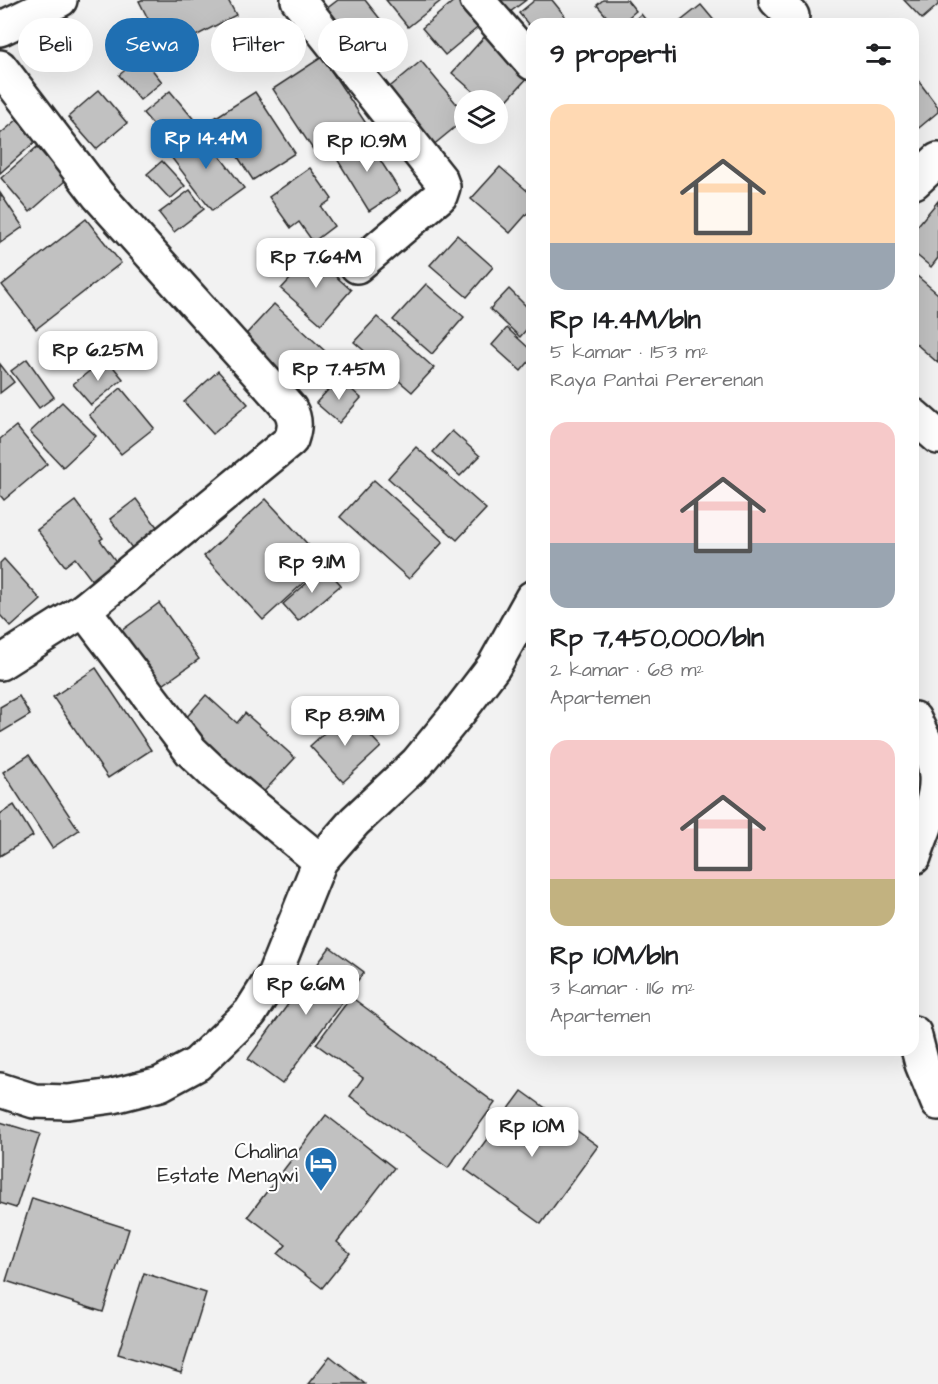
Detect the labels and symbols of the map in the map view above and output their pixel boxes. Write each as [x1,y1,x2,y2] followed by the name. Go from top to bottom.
[144,119,268,170] pin: Rp 14.4M
[305,122,429,173] pin: Rp 10.9M
[254,238,378,289] pin: Rp 7.64M
[36,331,160,382] pin: Rp 6.25M
[277,350,401,401] pin: Rp 7.45M
[257,543,367,594] pin: Rp 9.1M
[283,696,407,747] pin: Rp 8.91M
[251,965,361,1016] pin: Rp 6.6M
[483,1107,581,1158] pin: Rp 10M
[157,1137,298,1192] place label: Chalina Estate Mengwi
[303,1145,339,1192] hotel icon: Chalina Estate Mengwi

